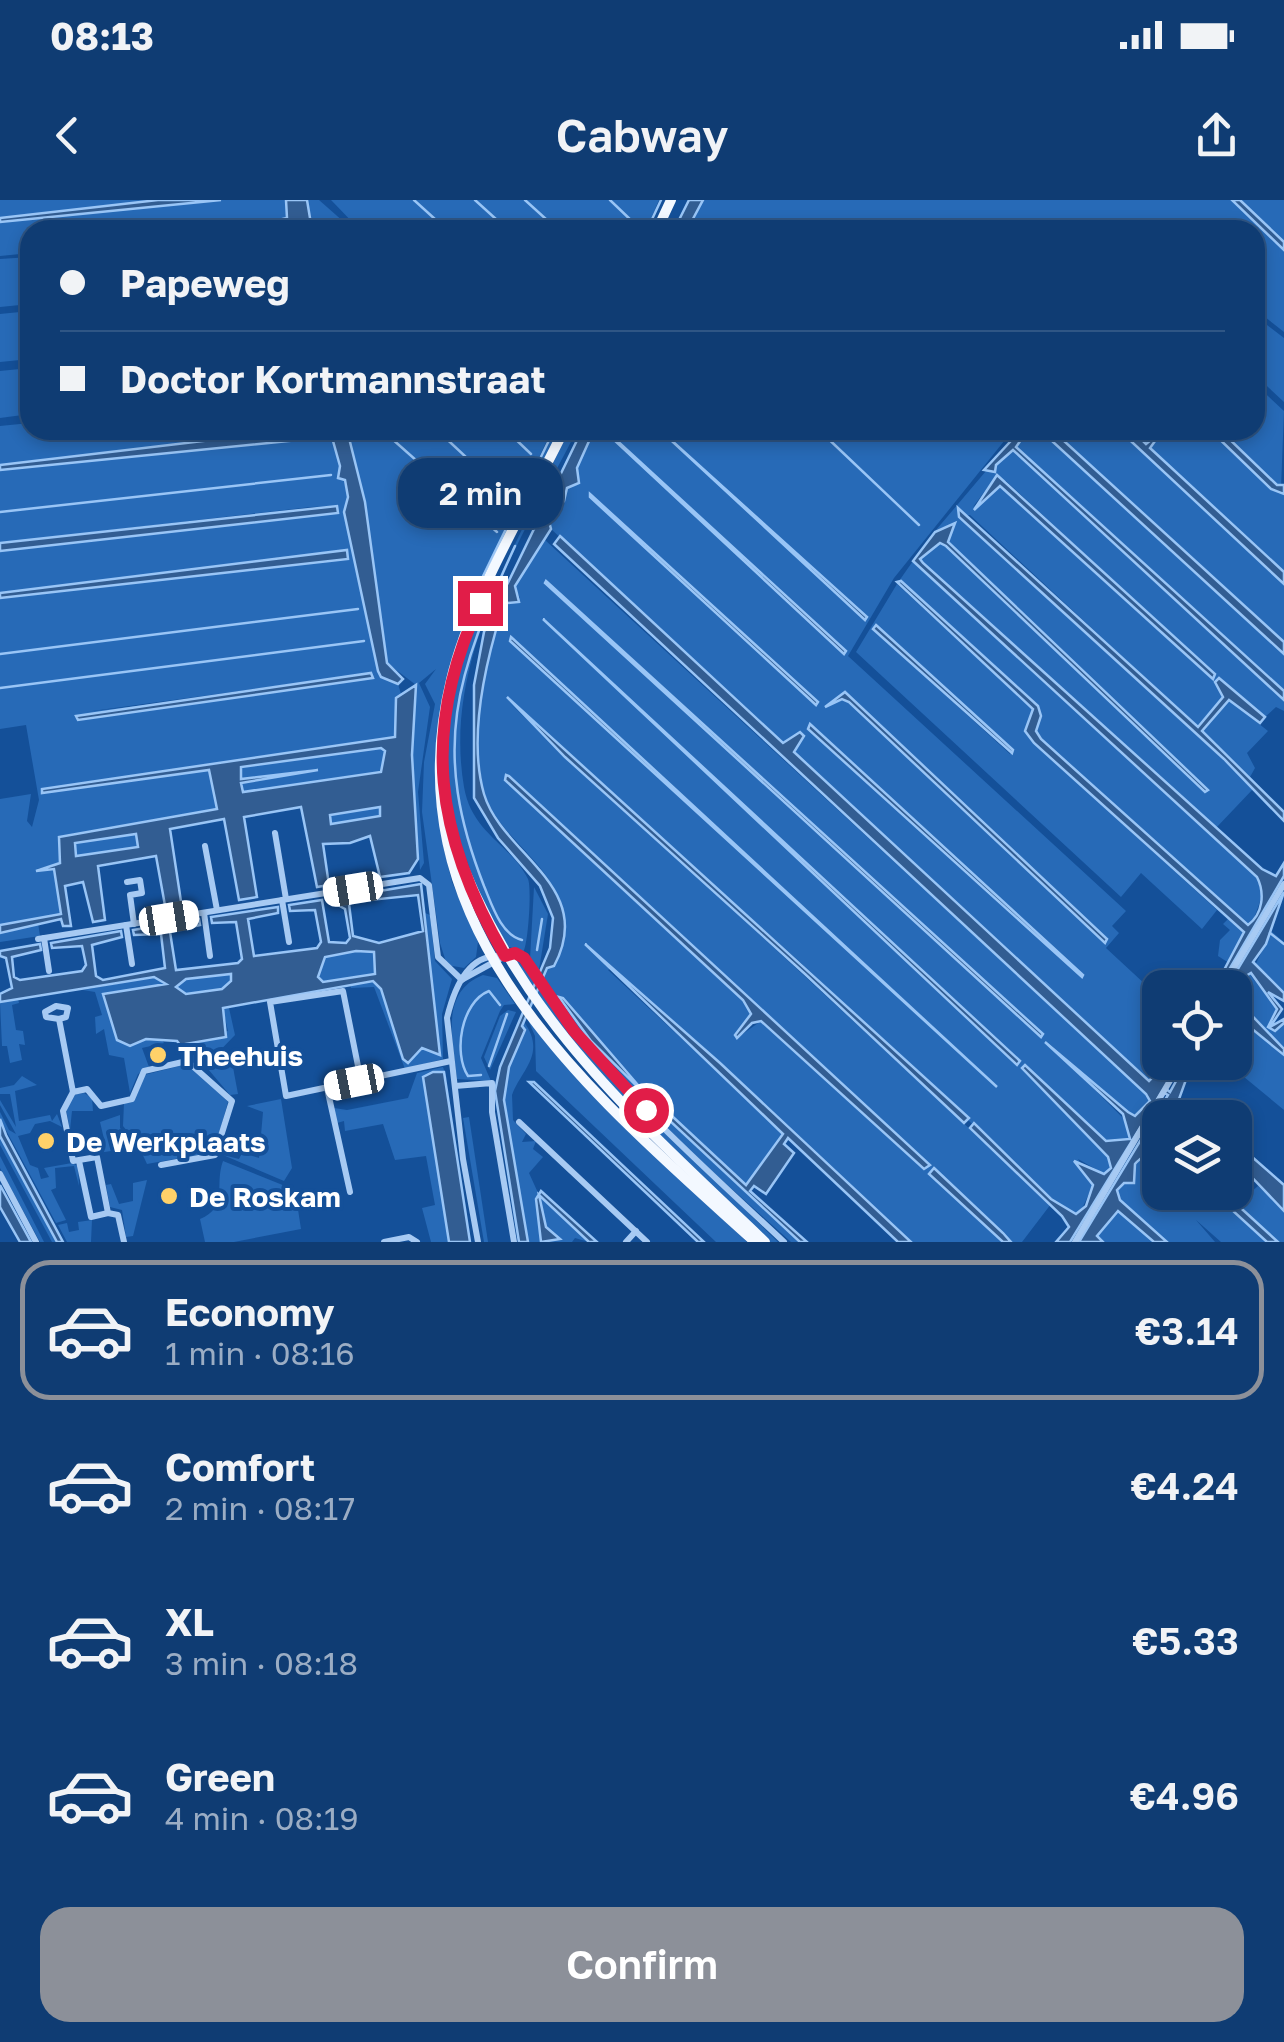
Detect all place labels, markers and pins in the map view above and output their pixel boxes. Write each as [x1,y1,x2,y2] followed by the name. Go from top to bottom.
[178,1039,303,1072] place label: Theehuis
[147,1044,169,1066] marker: Theehuis
[66,1125,266,1158] place label: De Werkplaats
[35,1130,57,1152] marker: De Werkplaats
[189,1180,341,1213] place label: De Roskam
[158,1185,180,1207] marker: De Roskam

